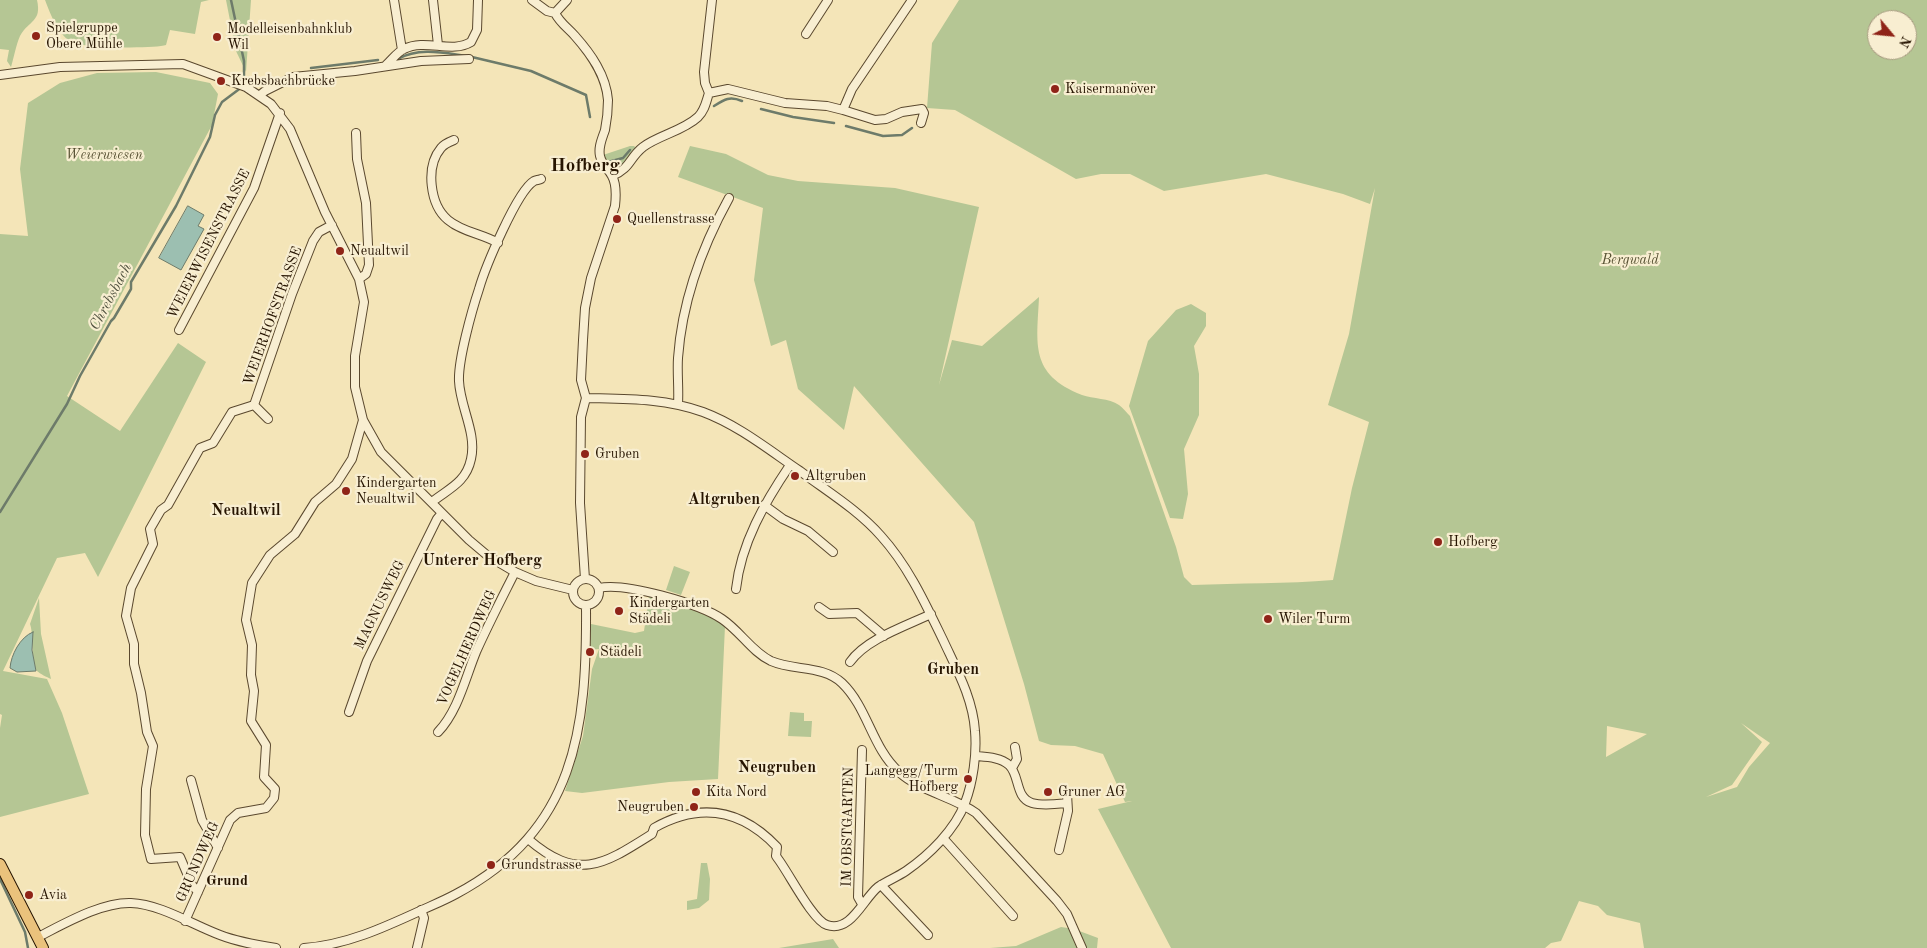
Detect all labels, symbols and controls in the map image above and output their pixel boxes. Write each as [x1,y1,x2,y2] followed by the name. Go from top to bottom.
[1867,10,1917,60] north arrow
[46,20,123,52] place label: Spielgruppe Obere Mühle
[227,21,352,54] place label: Modelleisenbahnklub Wil
[30,30,42,42] marker: Spielgruppe Obere Mühle
[211,31,223,43] marker: Modelleisenbahnklub Wil
[1896,34,1913,50] text: N
[231,73,335,89] place label: Krebsbachbrücke
[215,75,227,87] marker: Krebsbachbrücke
[1065,81,1155,97] place label: Kaisermanöver
[1049,83,1061,95] marker: Kaisermanöver
[65,147,143,163] park label: Weierwiesen
[550,155,620,177] district label: Hofberg
[164,166,254,322] street label: WEIERWISENSTRASSE
[627,211,714,227] place label: Quellenstrasse
[611,213,623,225] marker: Quellenstrasse
[350,243,409,259] place label: Neualtwil
[240,244,306,388] street label: WEIERHOFSTRASSE
[334,245,346,257] marker: Neualtwil
[1601,252,1659,268] park label: Bergwald
[86,260,136,334] water label: Chrebsbach
[595,446,639,462] place label: Gruben
[579,448,591,460] marker: Gruben
[805,468,866,484] place label: Altgruben
[789,470,801,482] marker: Altgruben
[356,475,437,508] place label: Kindergarten Neualtwil
[340,485,352,497] marker: Kindergarten Neualtwil
[688,490,760,510] district label: Altgruben
[211,501,281,521] district label: Neualtwil
[1448,534,1498,550] place label: Hofberg
[1432,536,1444,548] marker: Hofberg
[422,551,542,571] district label: Unterer Hofberg
[351,558,409,652] street label: MAGNUSWEG
[434,588,500,708] street label: VOGELHERDWEG
[629,595,710,628] place label: Kindergarten Städeli
[613,605,625,617] marker: Kindergarten Städeli
[1278,611,1350,627] place label: Wiler Turm
[1262,613,1274,625] marker: Wiler Turm
[600,644,642,660] place label: Städeli
[584,646,596,658] marker: Städeli
[927,660,979,680] district label: Gruben
[738,758,816,778] district label: Neugruben
[864,763,958,796] place label: Langegg/Turm Hofberg
[839,767,857,887] street label: IM OBSTGARTEN
[962,773,974,785] marker: Langegg/Turm Hofberg
[706,784,767,800] place label: Kita Nord
[1058,784,1125,800] place label: Gruner AG
[690,786,702,798] marker: Kita Nord
[1042,786,1054,798] marker: Gruner AG
[617,799,684,815] place label: Neugruben
[688,801,700,813] marker: Neugruben
[173,819,223,905] street label: GRUNDWEG
[501,857,581,873] place label: Grundstrasse
[485,859,497,871] marker: Grundstrasse
[206,872,248,890] district label: Grund
[39,887,67,903] place label: Avia
[23,889,35,901] marker: Avia

